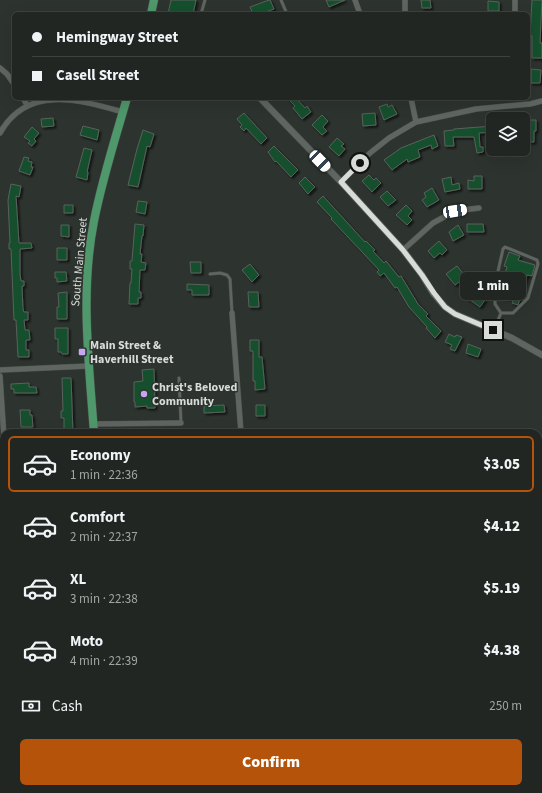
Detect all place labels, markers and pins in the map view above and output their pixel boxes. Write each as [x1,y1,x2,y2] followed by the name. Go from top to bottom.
[90,337,174,368] place label: Main Street & Haverhill Street
[77,347,87,357] marker: Main Street & Haverhill Street
[152,379,238,410] place label: Christ's Beloved Community
[139,389,149,399] marker: Christ's Beloved Community

